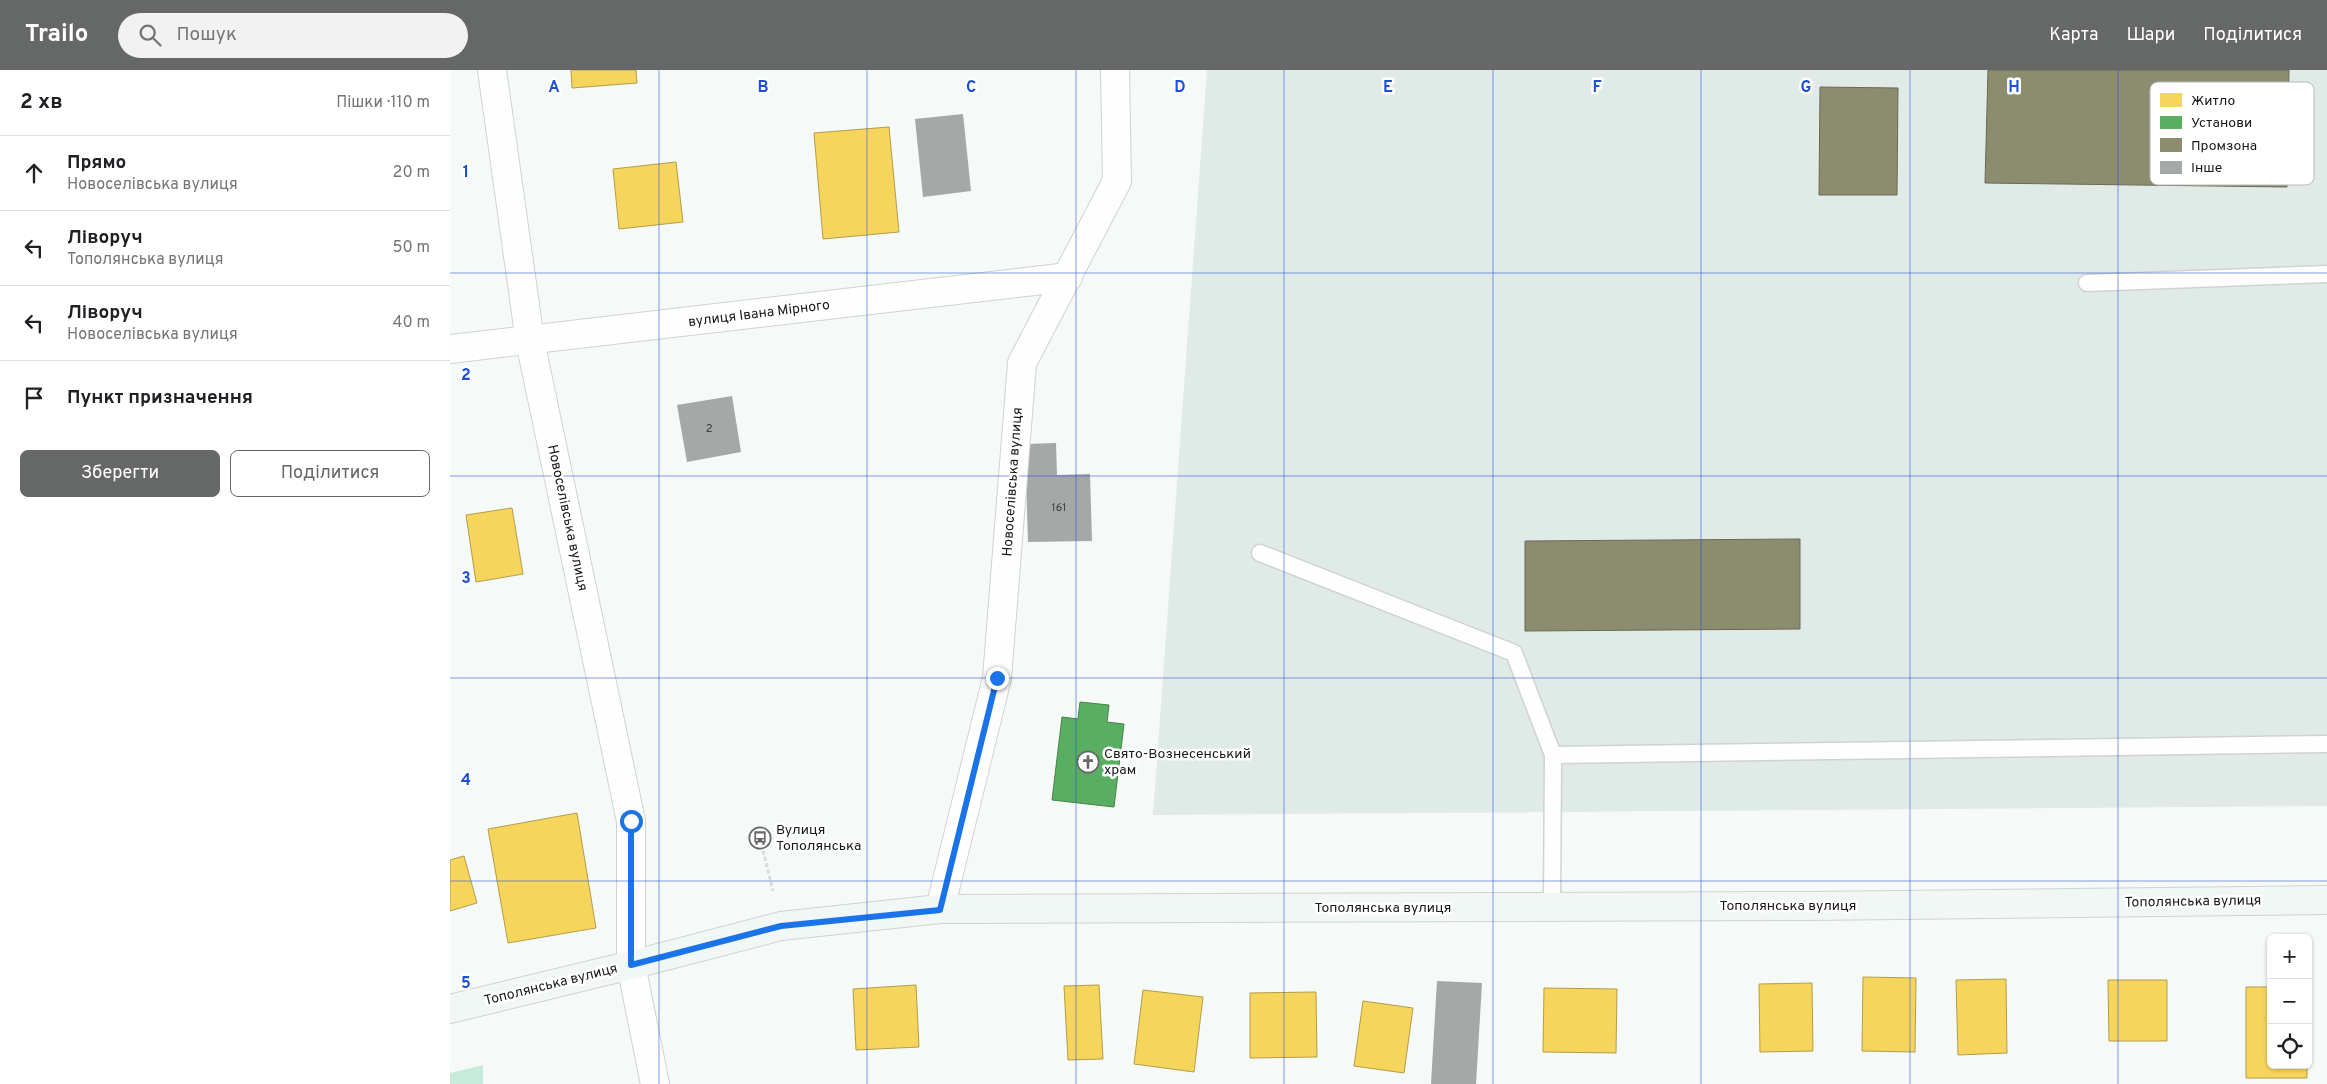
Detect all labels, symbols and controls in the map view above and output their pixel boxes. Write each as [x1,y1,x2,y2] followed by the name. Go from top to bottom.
[118,13,468,58] search box
[25,20,88,50] text: Trailo
[136,21,164,49] icon: search
[176,23,237,47] text: Пошук
[2049,24,2098,47] text: Карта
[2126,24,2175,47] text: Шари
[2203,24,2302,47] text: Поділитися
[548,78,560,98] text: A
[757,78,769,98] text: B
[966,78,976,98] text: C
[1174,78,1186,98] text: D
[1383,78,1393,98] text: E
[1592,78,1602,98] text: F
[1801,78,1811,98] text: G
[2008,78,2020,98] text: H
[2150,82,2314,185] legend
[20,89,63,116] text: 2 хв
[336,93,430,113] text: Пішки · 110 m
[2191,93,2235,110] text: Житло
[2191,115,2252,132] text: Установи
[2191,138,2257,155] text: Промзона
[67,151,126,175] text: Прямо
[20,159,48,187] icon: ahead
[2191,160,2222,177] text: Інше
[393,163,430,183] text: 20 m
[463,163,469,183] text: 1
[67,175,238,195] text: Новоселівська вулиця
[67,226,143,250] text: Ліворуч
[20,234,48,262] icon: left
[393,238,430,258] text: 50 m
[67,250,223,270] text: Тополянська вулиця
[687,297,831,331] street label: вулиця Івана Мірного
[67,301,143,325] text: Ліворуч
[20,309,48,337] icon: left
[392,313,430,333] text: 40 m
[67,325,238,345] text: Новоселівська вулиця
[461,366,471,386] text: 2
[20,384,48,412] icon: arrive
[67,386,253,410] text: Пункт призначення
[999,407,1027,557] street label: Новоселівська вулиця
[706,422,712,436] house number: 2
[543,443,591,593] street label: Новоселівська вулиця
[20,450,220,497] button: Зберегти
[230,450,430,497] button: Поділитися
[1052,501,1066,515] house number: 161
[461,569,471,589] text: 3
[986,667,1009,690] route end
[1104,746,1251,779] place label: Свято-Вознесенський храм
[1076,750,1100,774] church icon: Свято-Вознесенський храм
[461,771,471,791] text: 4
[620,810,643,833] route start
[776,822,861,855] place label: Вулиця Тополянська
[748,826,772,850] bus stop icon: Вулиця Тополянська
[2124,892,2262,912] street label: Тополянська вулиця
[1720,898,1856,915] street label: Тополянська вулиця
[1315,900,1451,917] street label: Тополянська вулиця
[2267,934,2312,1069] map controls
[2267,934,2312,979] button: +
[483,960,619,1010] street label: Тополянська вулиця
[461,974,471,994] text: 5
[2267,979,2312,1024] button: −
[2267,1024,2312,1069] button: locate

